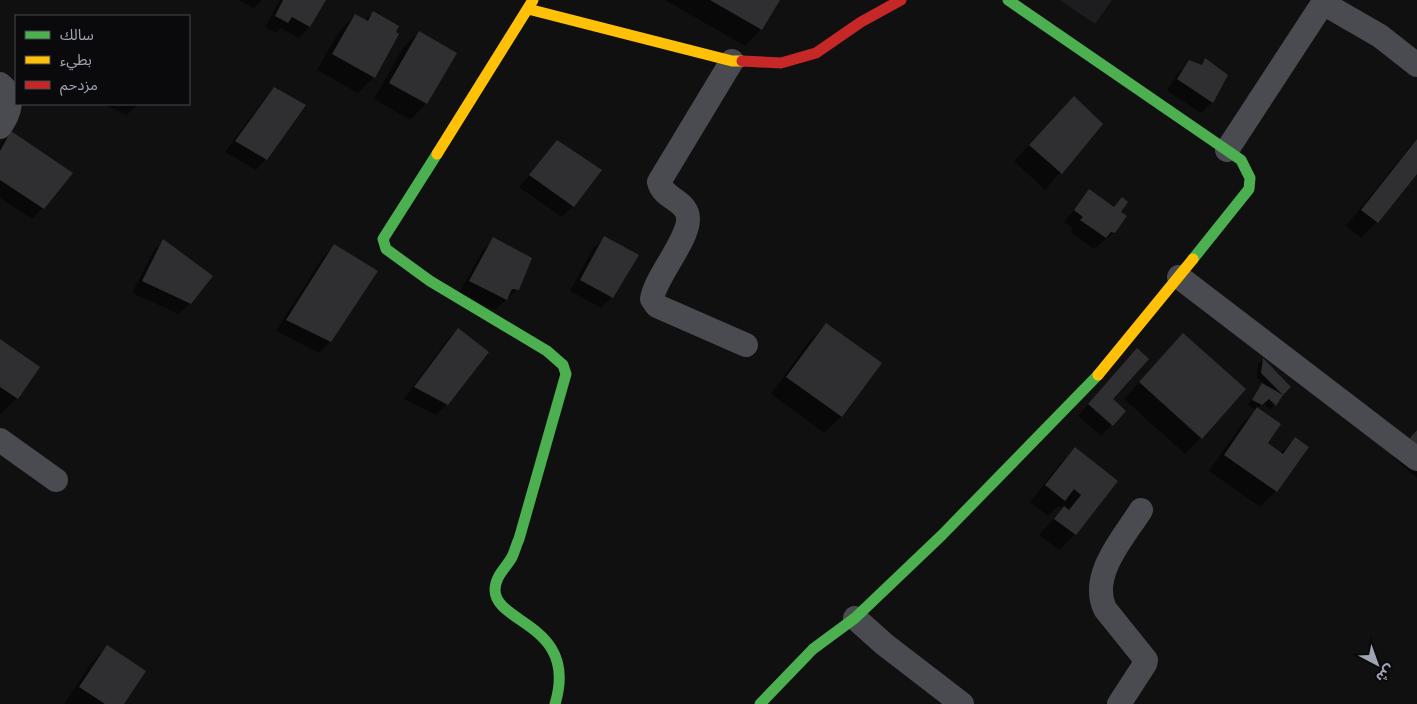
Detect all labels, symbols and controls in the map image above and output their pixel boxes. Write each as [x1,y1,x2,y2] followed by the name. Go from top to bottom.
[15,15,190,105] legend
[60,26,94,44] text: سالك
[60,51,92,71] text: بطيء
[60,76,98,96] text: مزدحم
[1352,639,1402,689] north arrow
[1372,661,1398,686] text: ش

